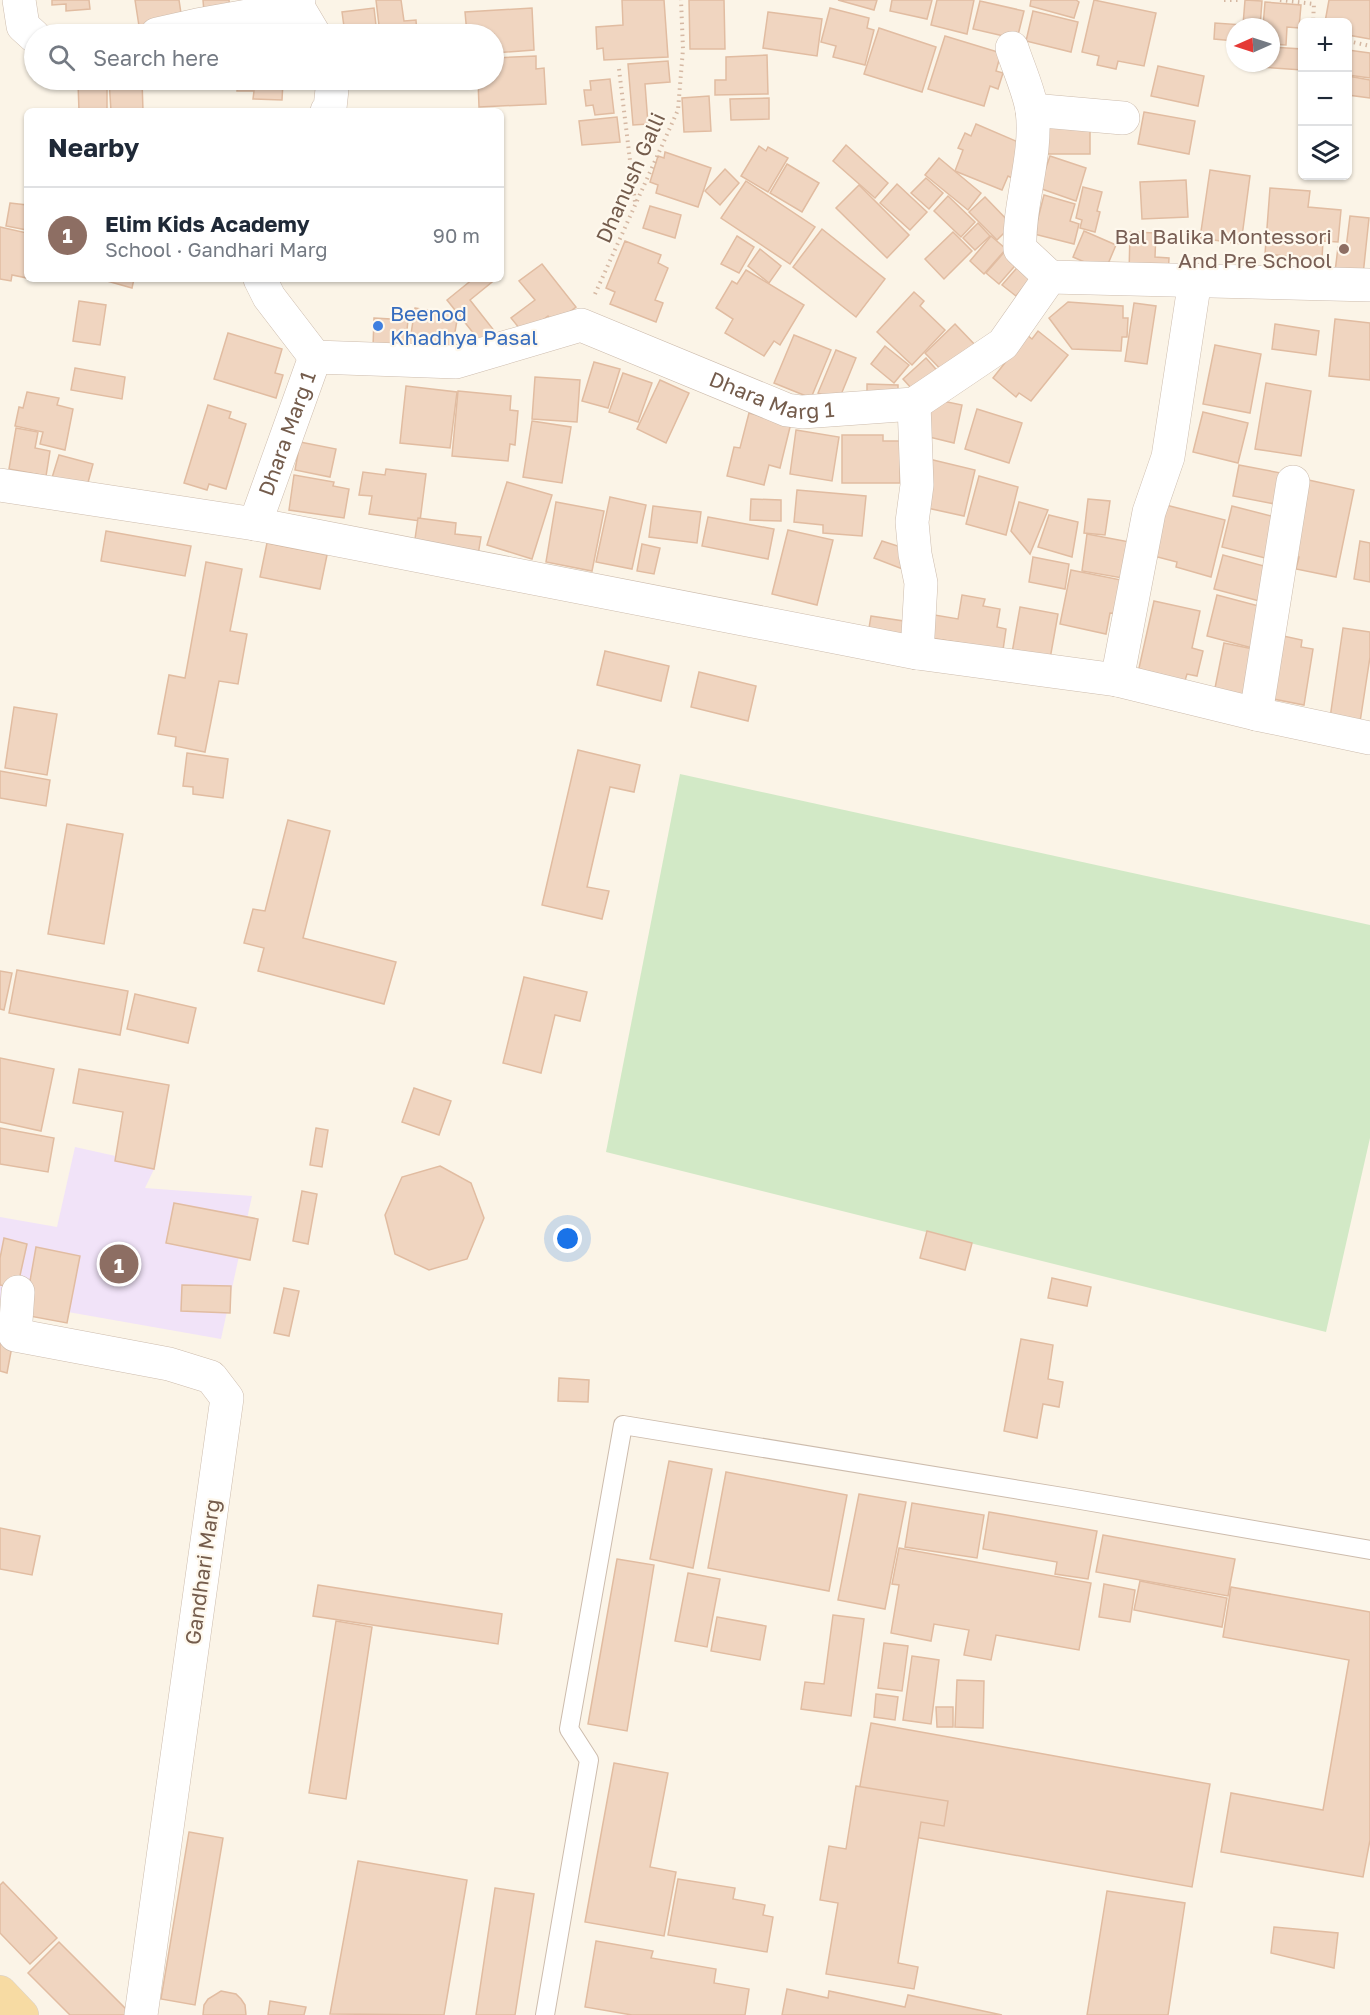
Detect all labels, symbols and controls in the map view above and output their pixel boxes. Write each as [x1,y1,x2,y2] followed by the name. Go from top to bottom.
[1226,18,1280,72] north arrow
[1298,18,1352,180] map controls
[1298,18,1352,72] button: +
[24,24,504,90] search box
[45,41,78,74] icon: search
[93,44,219,71] text: Search here
[1298,72,1352,126] button: −
[590,108,670,247] street label: Dhanush Galli
[1298,126,1352,180] button: layers
[48,132,139,163] text: Nearby
[105,210,310,237] text: Elim Kids Academy
[62,223,73,247] text: 1
[433,223,480,247] text: 90 m
[1114,223,1332,273] place label: Bal Balika Montessori And Pre School
[105,237,328,261] text: School · Gandhari Marg
[1337,242,1351,256] marker: Bal Balika Montessori And Pre School
[390,300,538,350] place label: Beenod Khadhya Pasal
[371,319,385,333] marker: Beenod Khadhya Pasal
[706,365,835,424] street label: Dhara Marg 1
[252,367,321,499] street label: Dhara Marg 1
[553,1224,582,1253] your location
[100,1242,138,1286] pin: 1
[179,1497,225,1647] street label: Gandhari Marg

